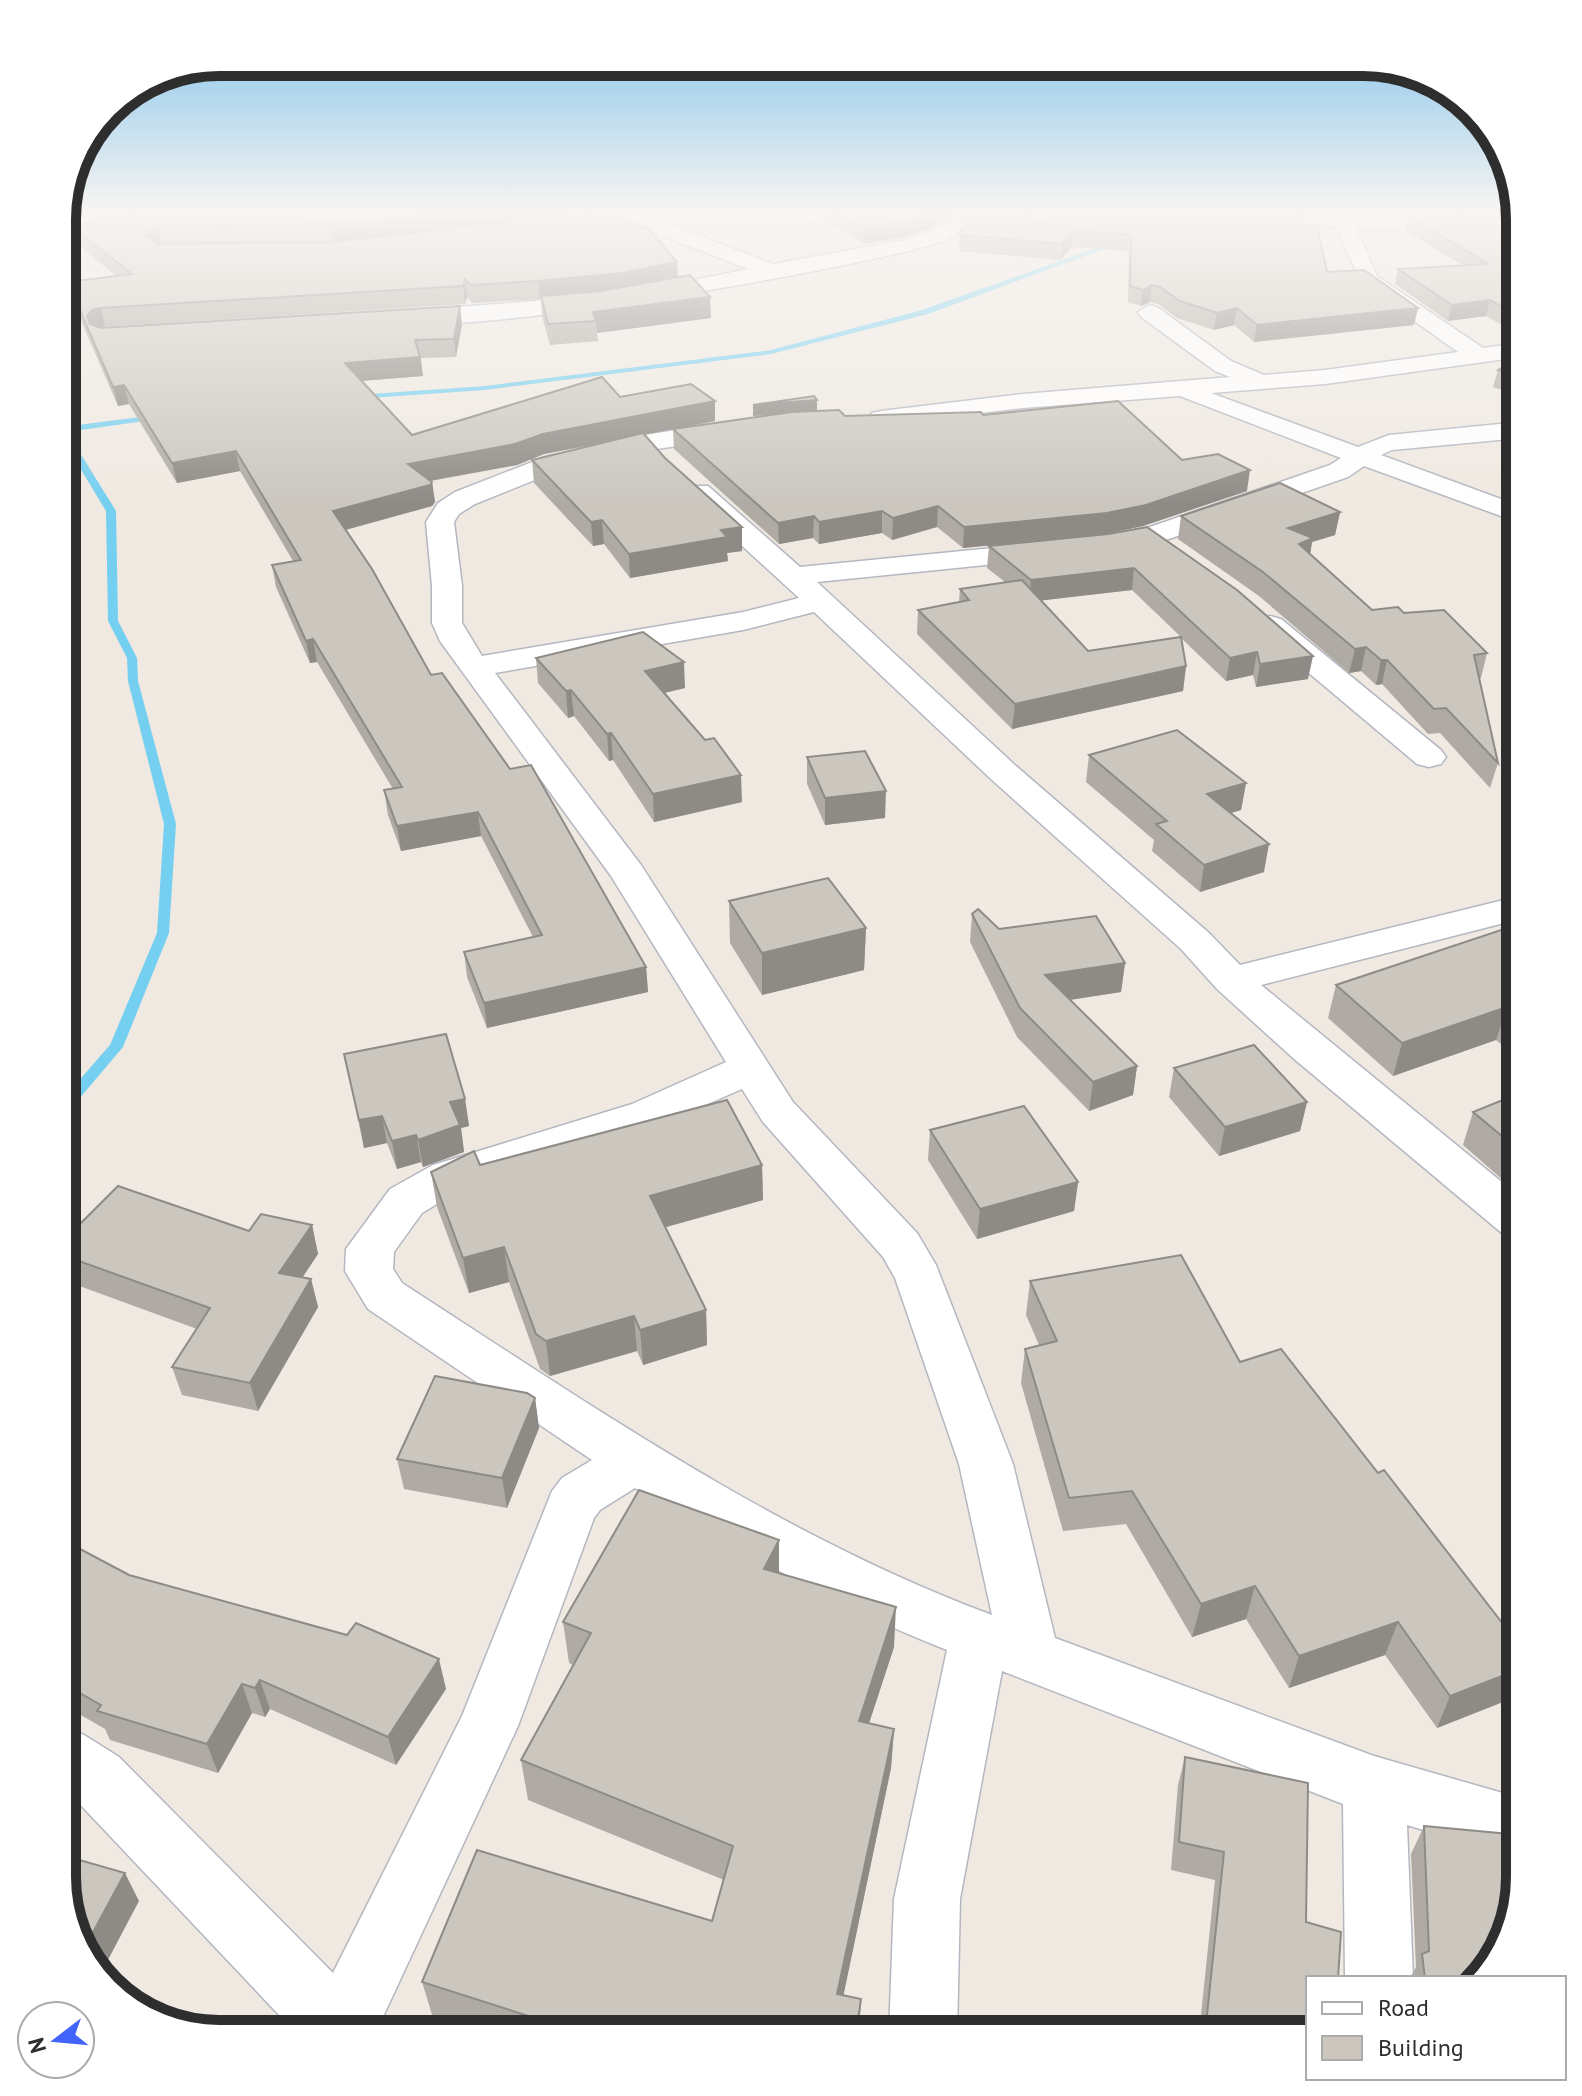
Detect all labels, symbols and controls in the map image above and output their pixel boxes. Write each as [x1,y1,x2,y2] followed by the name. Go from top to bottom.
[1306,1976,1566,2080] legend
[1378,1992,1429,2023] text: Road
[16,2000,96,2080] north arrow
[1378,2032,1464,2063] text: Building
[21,2035,52,2056] text: N

